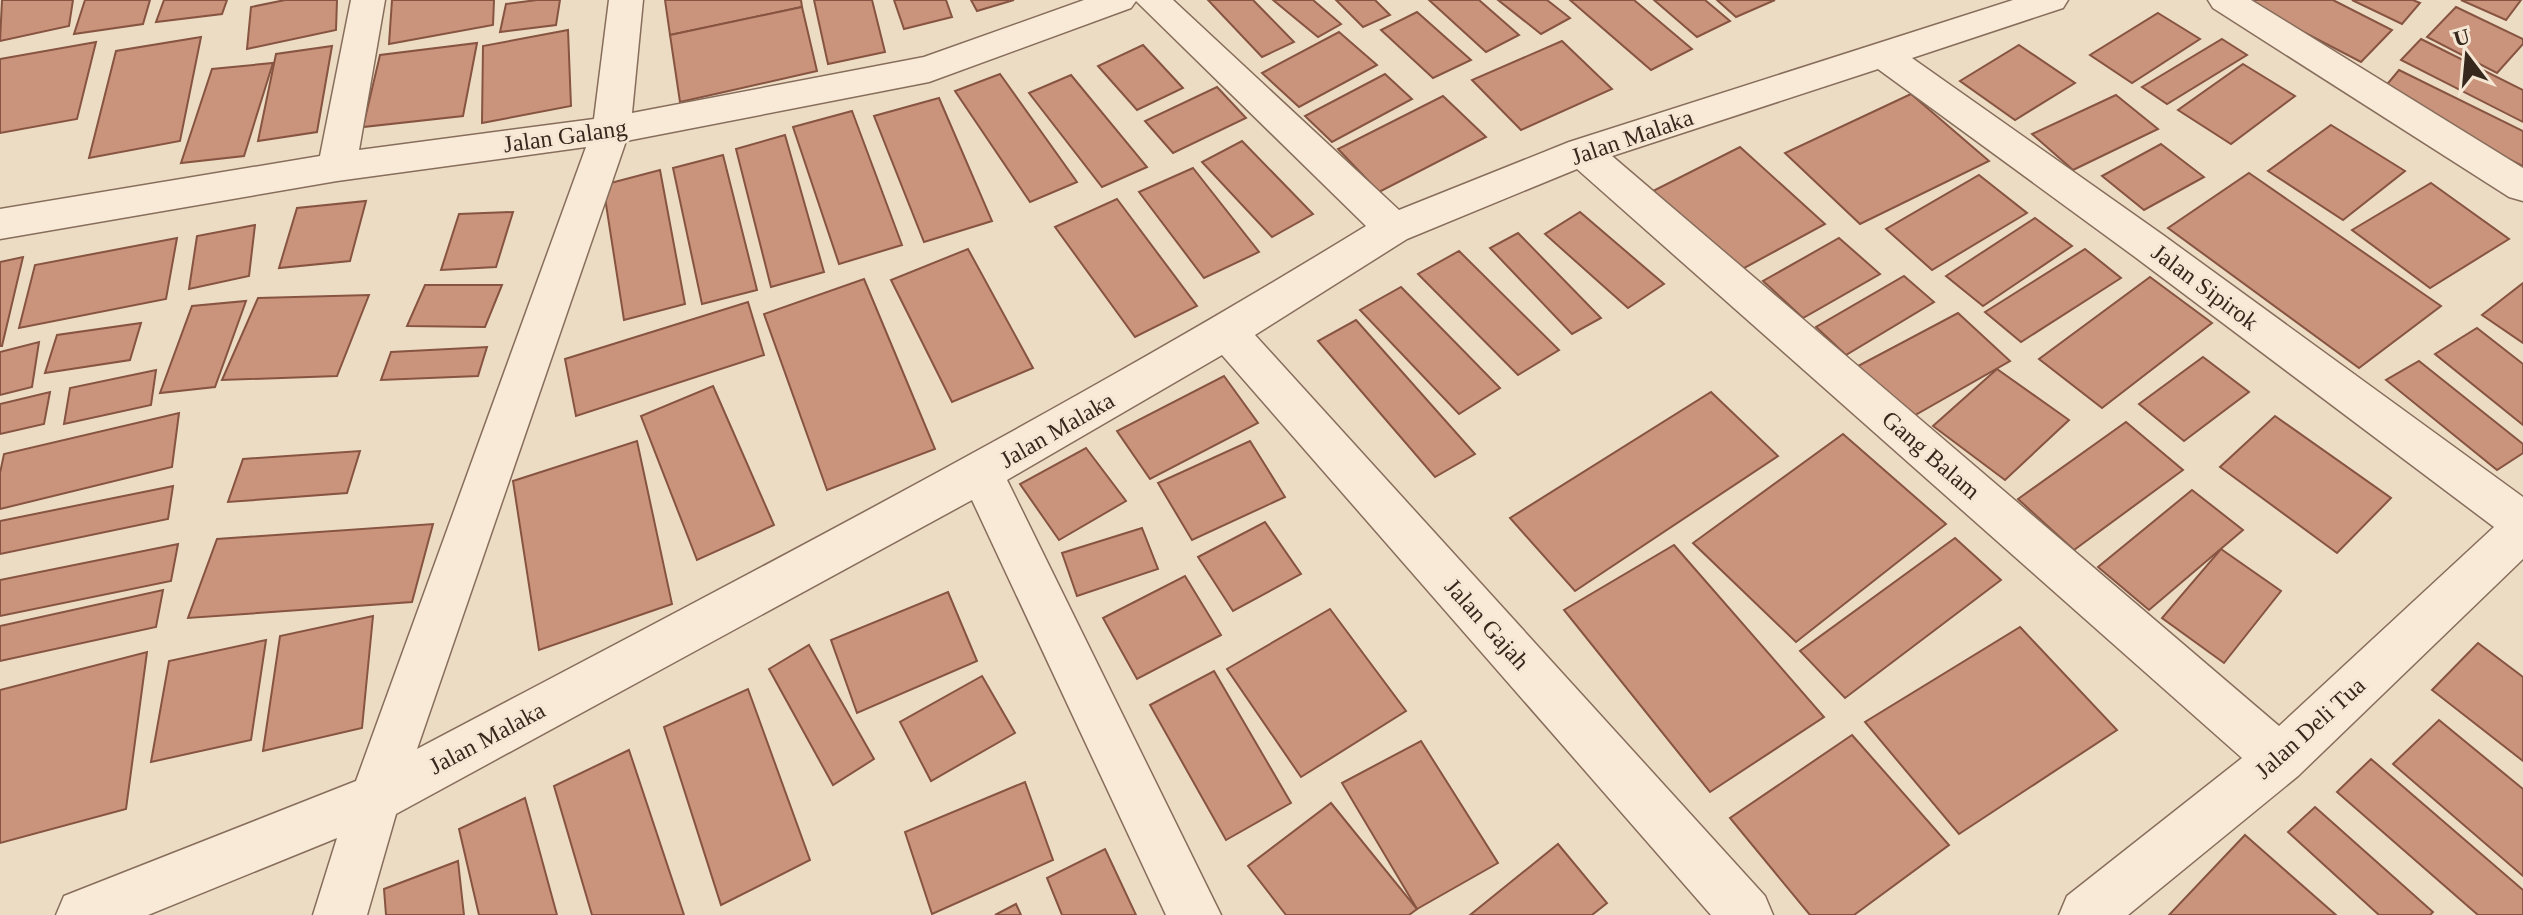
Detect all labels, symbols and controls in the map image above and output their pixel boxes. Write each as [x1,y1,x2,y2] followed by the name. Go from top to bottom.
[2427,16,2507,96] north arrow
[2451,23,2473,51] text: U
[1568,104,1697,170] street label: Jalan Malaka
[501,114,629,158] street label: Jalan Galang
[2147,239,2263,335] street label: Jalan Sipirok
[995,387,1119,473] street label: Jalan Malaka
[1877,406,1985,505] street label: Gang Balam
[1440,573,1534,675] street label: Jalan Gajah
[2250,672,2370,784] street label: Jalan Deli Tua
[425,696,550,779] street label: Jalan Malaka

